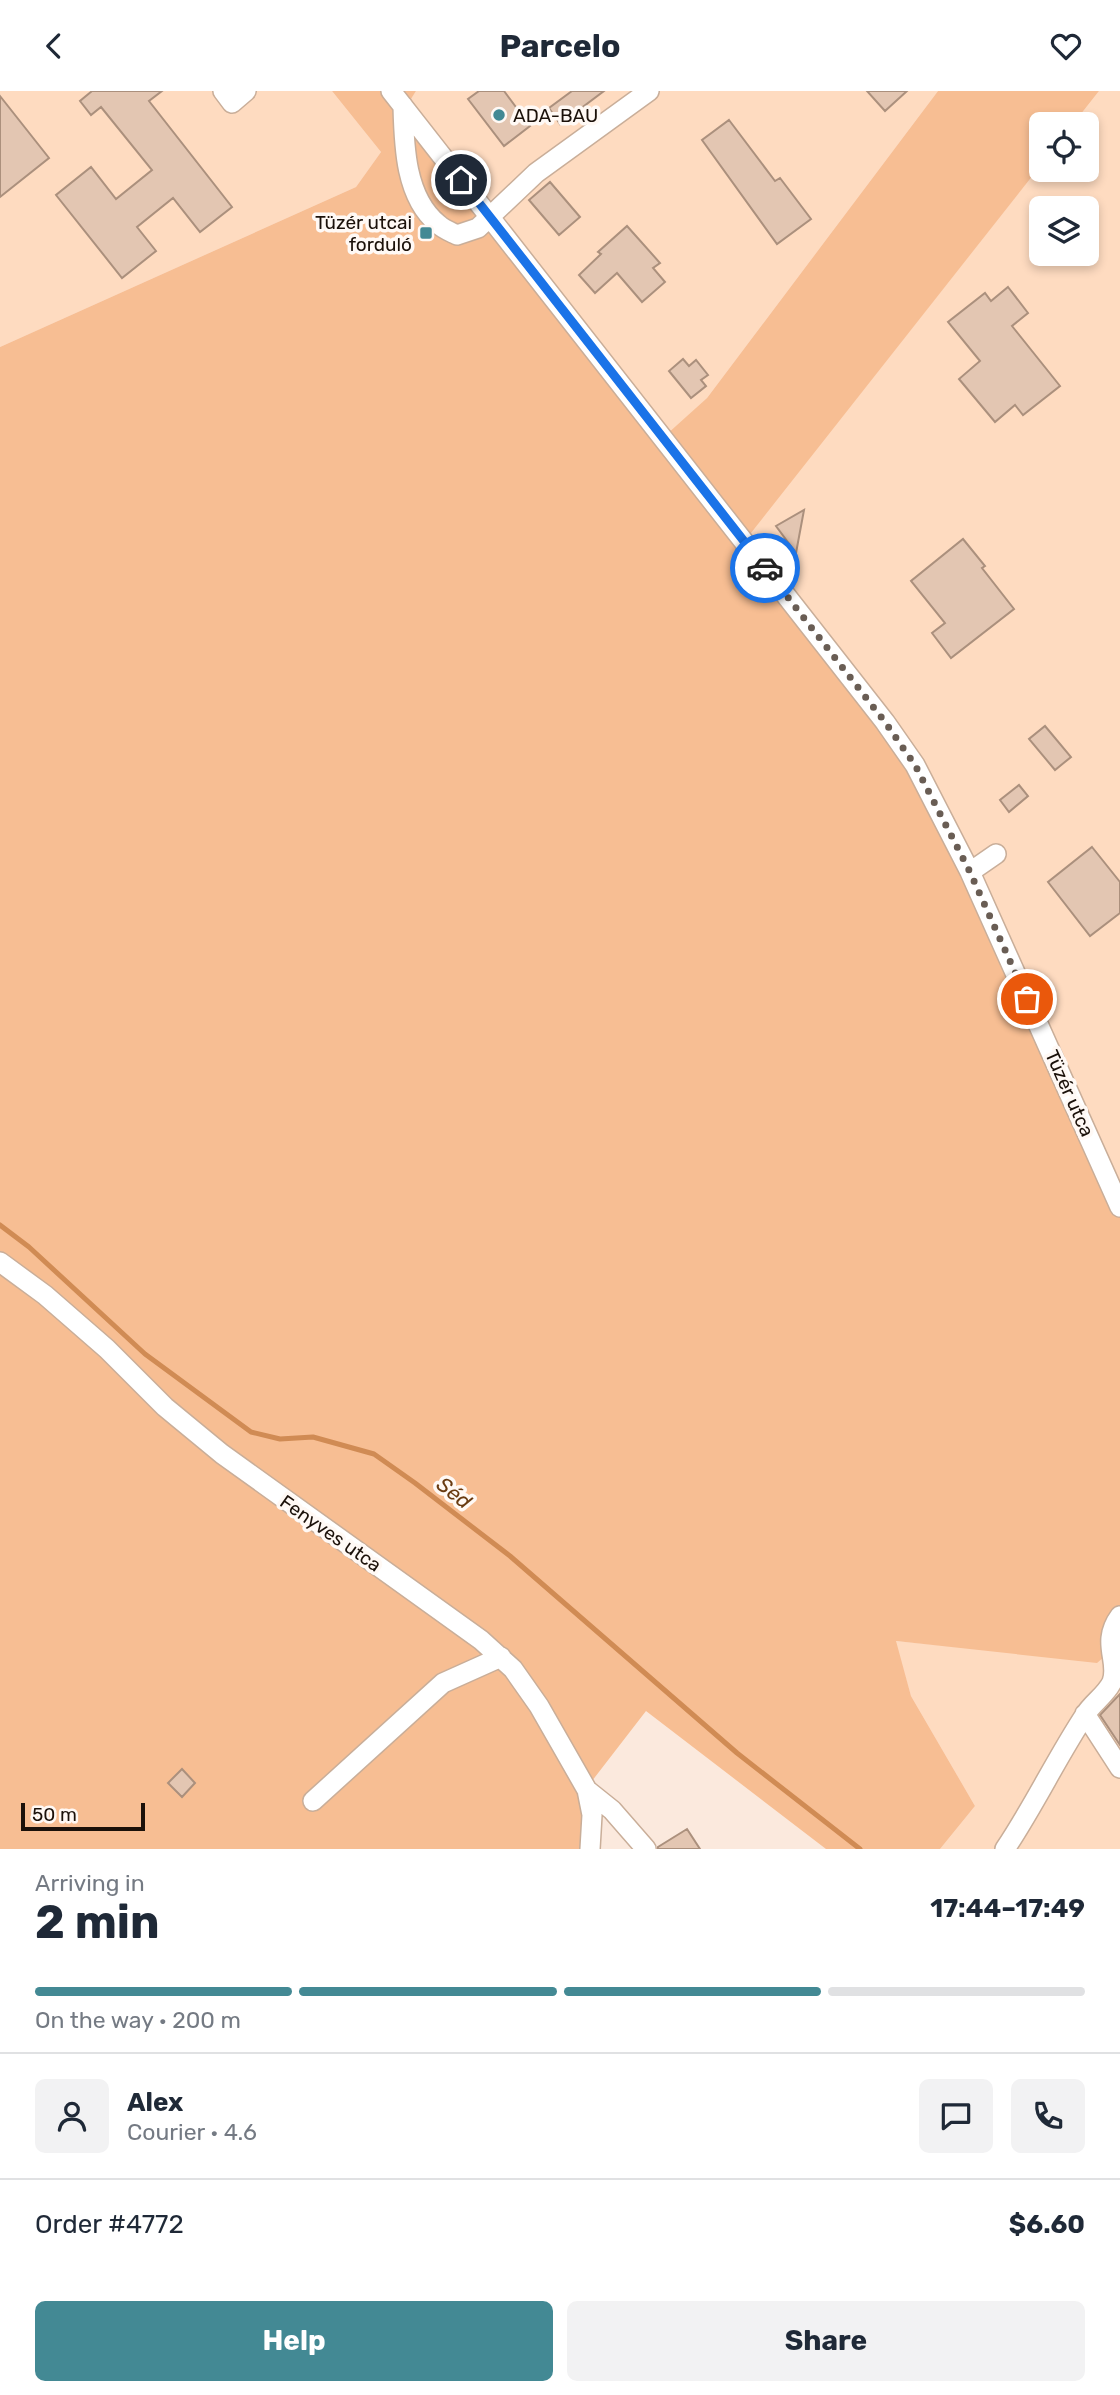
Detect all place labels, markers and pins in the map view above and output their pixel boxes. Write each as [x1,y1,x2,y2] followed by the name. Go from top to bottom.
[513,104,598,127] place label: ADA-BAU
[491,107,507,123] marker: ADA-BAU
[431,150,491,210] pin
[315,211,412,256] place label: Tüzér utcai forduló
[418,225,434,241] marker: Tüzér utcai forduló
[997,969,1057,1029] pin

